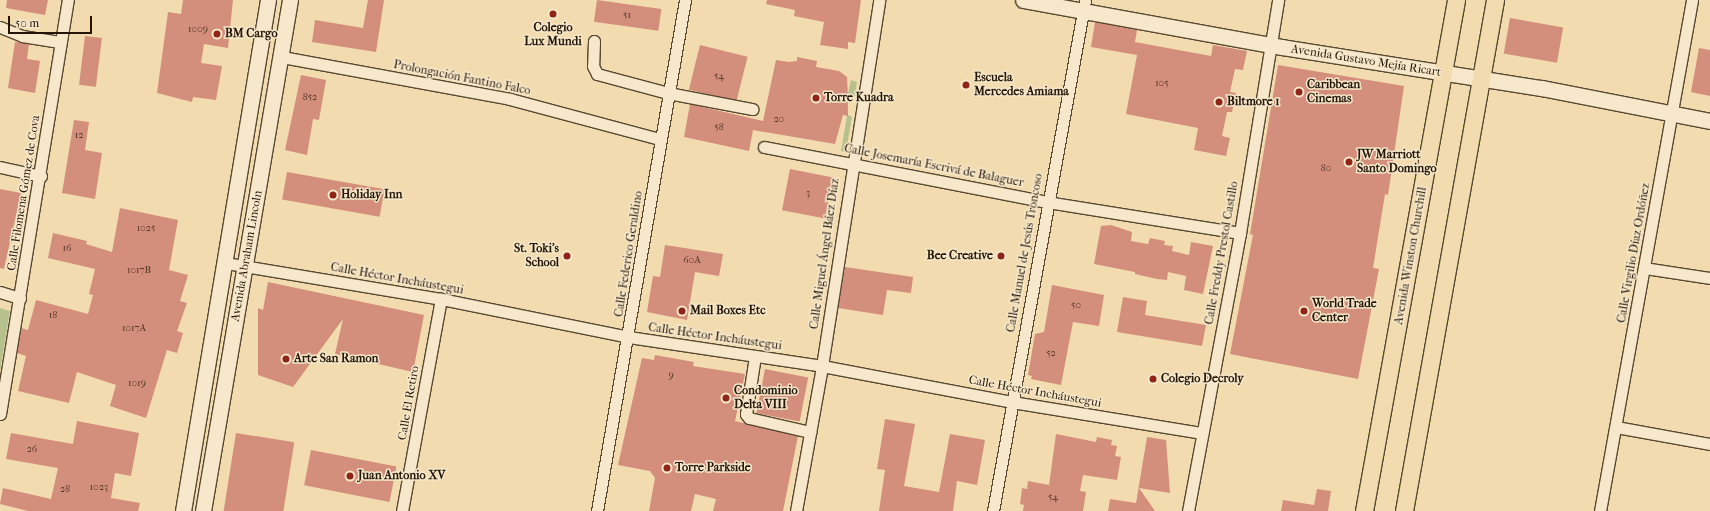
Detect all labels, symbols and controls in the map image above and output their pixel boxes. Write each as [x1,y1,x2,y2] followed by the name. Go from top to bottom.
[10,8,94,34] scale bar
[548,9,558,19] marker: Colegio Lux Mundi
[623,10,631,22] house number: 51
[15,16,39,30] text: 50 m
[524,21,582,49] place label: Colegio Lux Mundi
[188,24,208,36] house number: 1009
[225,27,278,41] place label: BM Cargo
[212,29,222,39] marker: BM Cargo
[1290,42,1442,80] street label: Avenida Gustavo Mejía Ricart
[392,58,532,98] street label: Prolongación Fantino Falco
[714,71,724,83] house number: 54
[974,71,1069,99] place label: Escuela Mercedes Amiama
[1155,78,1169,90] house number: 105
[1307,78,1360,106] place label: Caribbean Cinemas
[961,80,971,90] marker: Escuela Mercedes Amiama
[1294,87,1304,97] marker: Caribbean Cinemas
[824,91,894,105] place label: Torre Kuadra
[303,92,317,104] house number: 852
[811,93,821,103] marker: Torre Kuadra
[1227,95,1280,109] place label: Biltmore 1
[1214,97,1224,107] marker: Biltmore 1
[5,114,43,272] street label: Calle Filomena Gómez de Cova
[774,114,784,126] house number: 20
[714,122,724,134] house number: 58
[75,130,83,142] house number: 12
[843,141,1025,191] street label: Calle Josemaría Escrivá de Balaguer
[1357,148,1437,176] place label: JW Marriott Santo Domingo
[1344,157,1354,167] marker: JW Marriott Santo Domingo
[1321,163,1331,175] house number: 80
[1004,172,1046,334] street label: Calle Manuel de Jesús Troncoso
[807,178,843,330] street label: Calle Miguel Ángel Báez Díaz
[1202,180,1242,326] street label: Calle Freddy Prestol Castillo
[1615,182,1653,324] street label: Calle Virgilio Díaz Ordóñez
[1392,186,1430,326] street label: Avenida Winston Churchill
[341,188,403,202] place label: Holiday Inn
[806,188,810,200] house number: 3
[228,189,266,323] street label: Avenida Abraham Lincoln
[328,190,338,200] marker: Holiday Inn
[612,190,646,318] street label: Calle Federico Geraldino
[137,223,155,235] house number: 1025
[514,242,559,270] place label: St. Toki's School
[63,243,71,255] house number: 16
[927,249,993,263] place label: Bee Creative
[562,251,572,261] marker: St. Toki's School
[996,251,1006,261] marker: Bee Creative
[683,255,701,267] house number: 60A
[329,260,465,298] street label: Calle Héctor Incháustegui
[127,265,151,277] house number: 1017B
[1312,297,1377,325] place label: World Trade Center
[1071,300,1081,312] house number: 50
[690,304,765,318] place label: Mail Boxes Etc
[677,306,687,316] marker: Mail Boxes Etc
[1299,306,1309,316] marker: World Trade Center
[49,310,57,322] house number: 18
[647,320,783,354] street label: Calle Héctor Incháustegui
[122,323,146,335] house number: 1017A
[1046,348,1056,360] house number: 52
[294,352,378,366] place label: Arte San Ramon
[281,354,291,364] marker: Arte San Ramon
[395,365,423,441] street label: Calle El Retiro
[668,370,674,382] house number: 9
[1161,372,1244,386] place label: Colegio Decroly
[967,373,1103,411] street label: Calle Héctor Incháustegui
[1148,374,1158,384] marker: Colegio Decroly
[128,378,146,390] house number: 1019
[734,384,798,412] place label: Condominio Delta VIII
[721,393,731,403] marker: Condominio Delta VIII
[27,444,37,456] house number: 26
[675,461,751,475] place label: Torre Parkside
[662,463,672,473] marker: Torre Parkside
[358,469,445,483] place label: Juan Antonio XV
[345,471,355,481] marker: Juan Antonio XV
[90,482,108,494] house number: 1023
[60,484,70,496] house number: 28
[1048,492,1058,504] house number: 54

